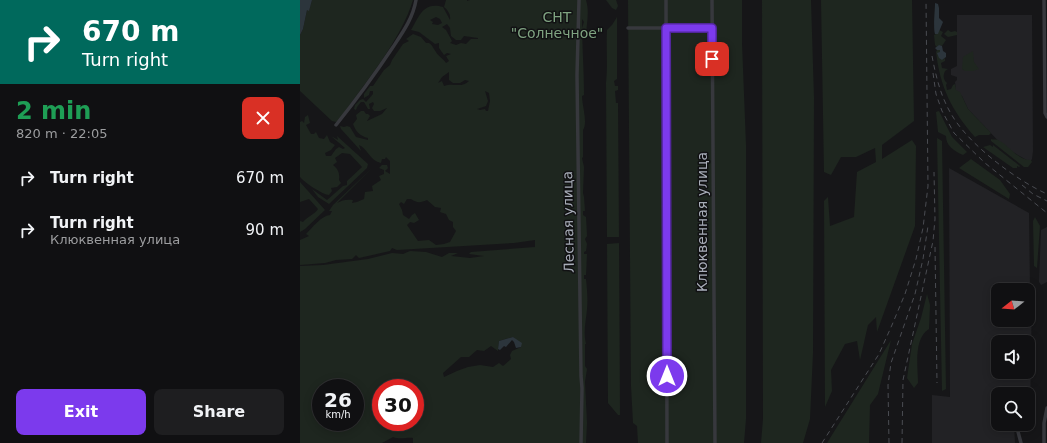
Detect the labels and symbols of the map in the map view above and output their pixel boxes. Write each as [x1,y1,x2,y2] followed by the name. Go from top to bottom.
[511,9,603,41] park label: СНТ "Солнечное"
[695,42,729,76] pin
[694,152,710,292] street label: Клюквенная улица
[559,171,577,273] street label: Лесная улица
[991,283,1035,327] north arrow
[646,355,688,397] position arrow
[372,379,424,431] speed limit sign: 30

